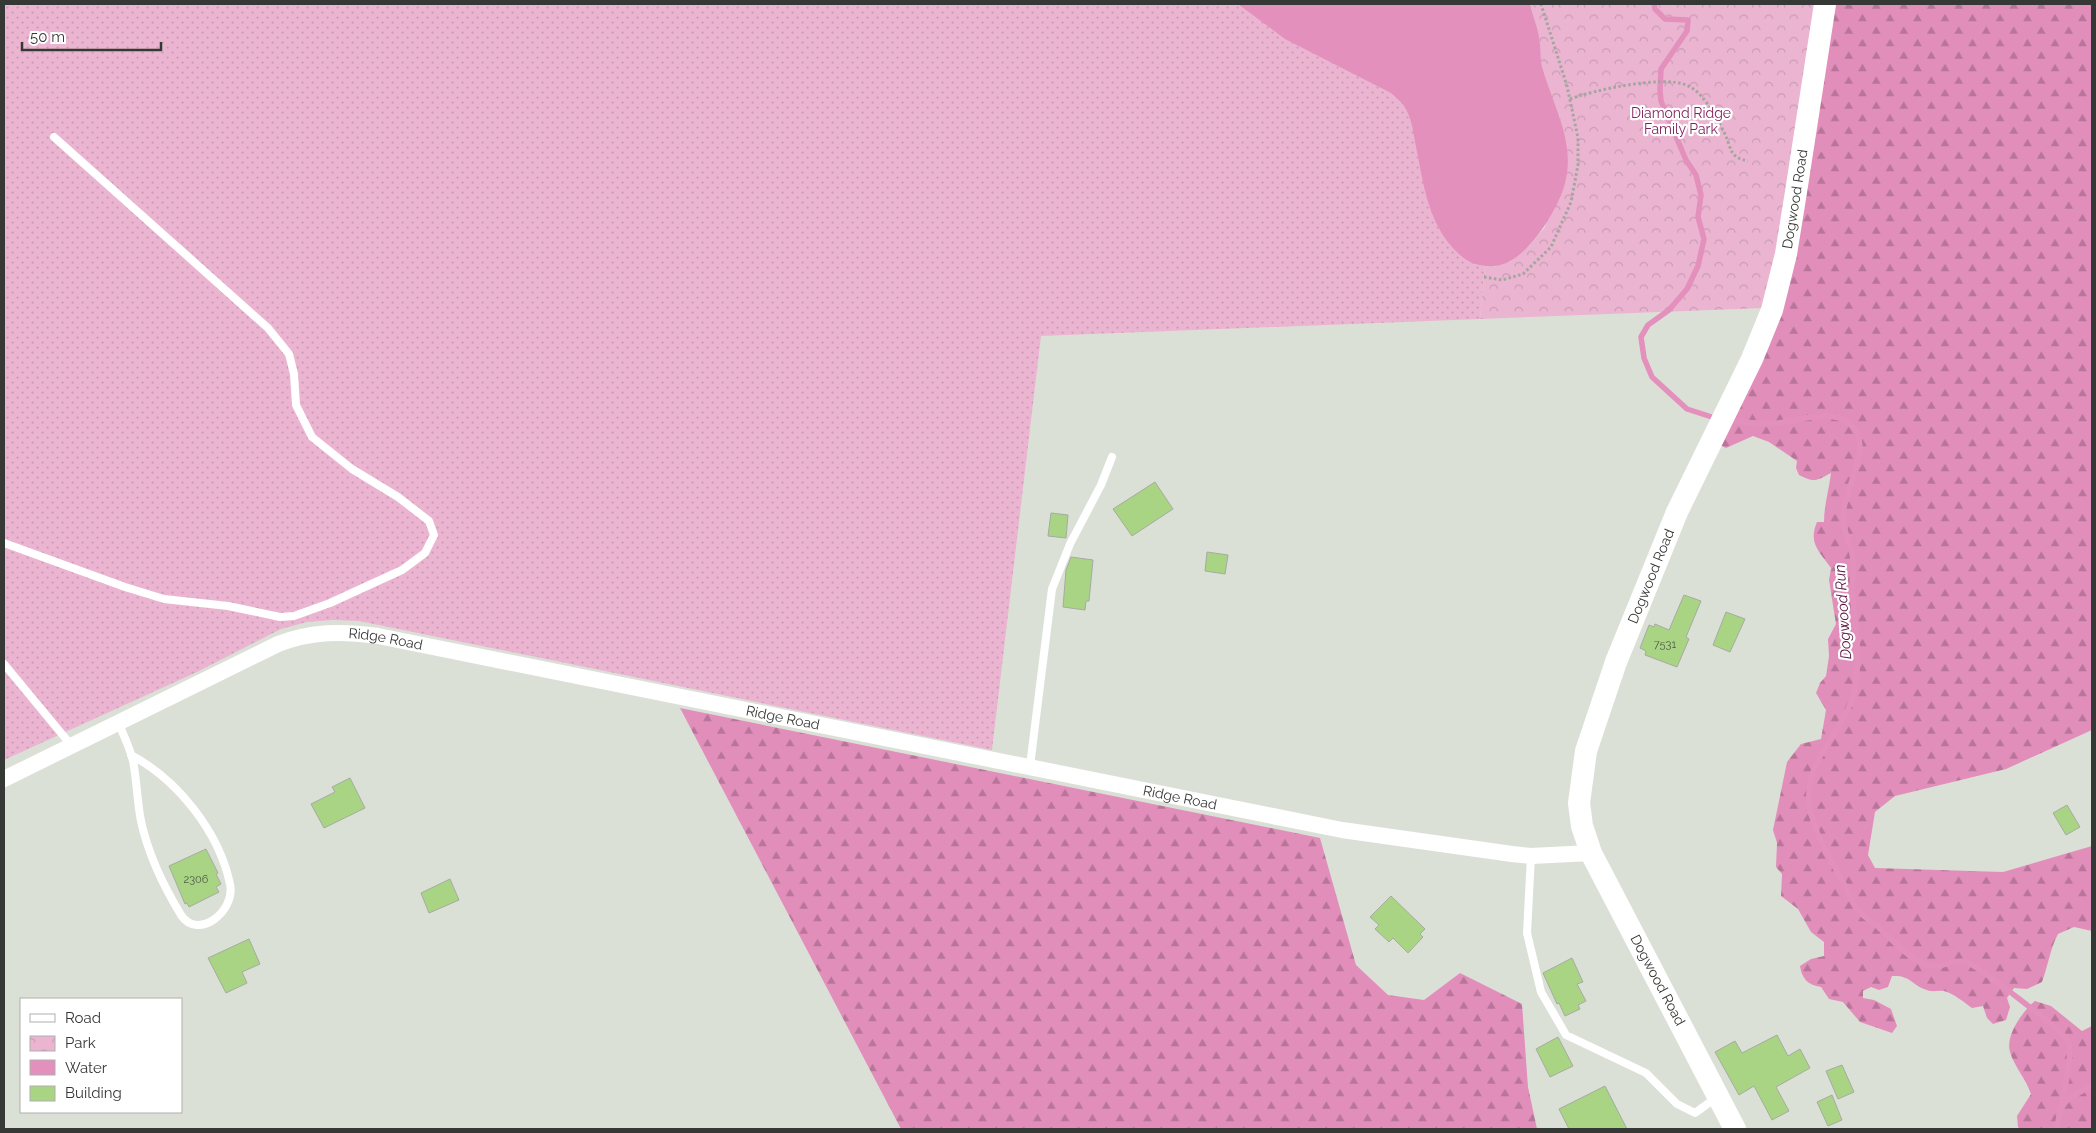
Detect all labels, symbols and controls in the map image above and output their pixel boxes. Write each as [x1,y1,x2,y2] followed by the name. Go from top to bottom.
[22,20,161,52] scale bar
[30,28,65,46] text: 50 m
[1631,105,1731,137] park label: Diamond Ridge Family Park
[1779,148,1811,250] street label: Dogwood Road
[1625,526,1677,626] street label: Dogwood Road
[1831,564,1855,660] water label: Dogwood Run
[348,625,424,653] street label: Ridge Road
[1654,638,1676,651] house number: 7531
[745,702,821,733] street label: Ridge Road
[1142,782,1218,813] street label: Ridge Road
[184,873,209,886] house number: 2306
[1627,932,1689,1028] street label: Dogwood Road
[20,998,182,1113] legend
[65,1009,101,1027] text: Road
[65,1034,96,1052] text: Park
[65,1059,108,1077] text: Water
[65,1084,122,1102] text: Building

